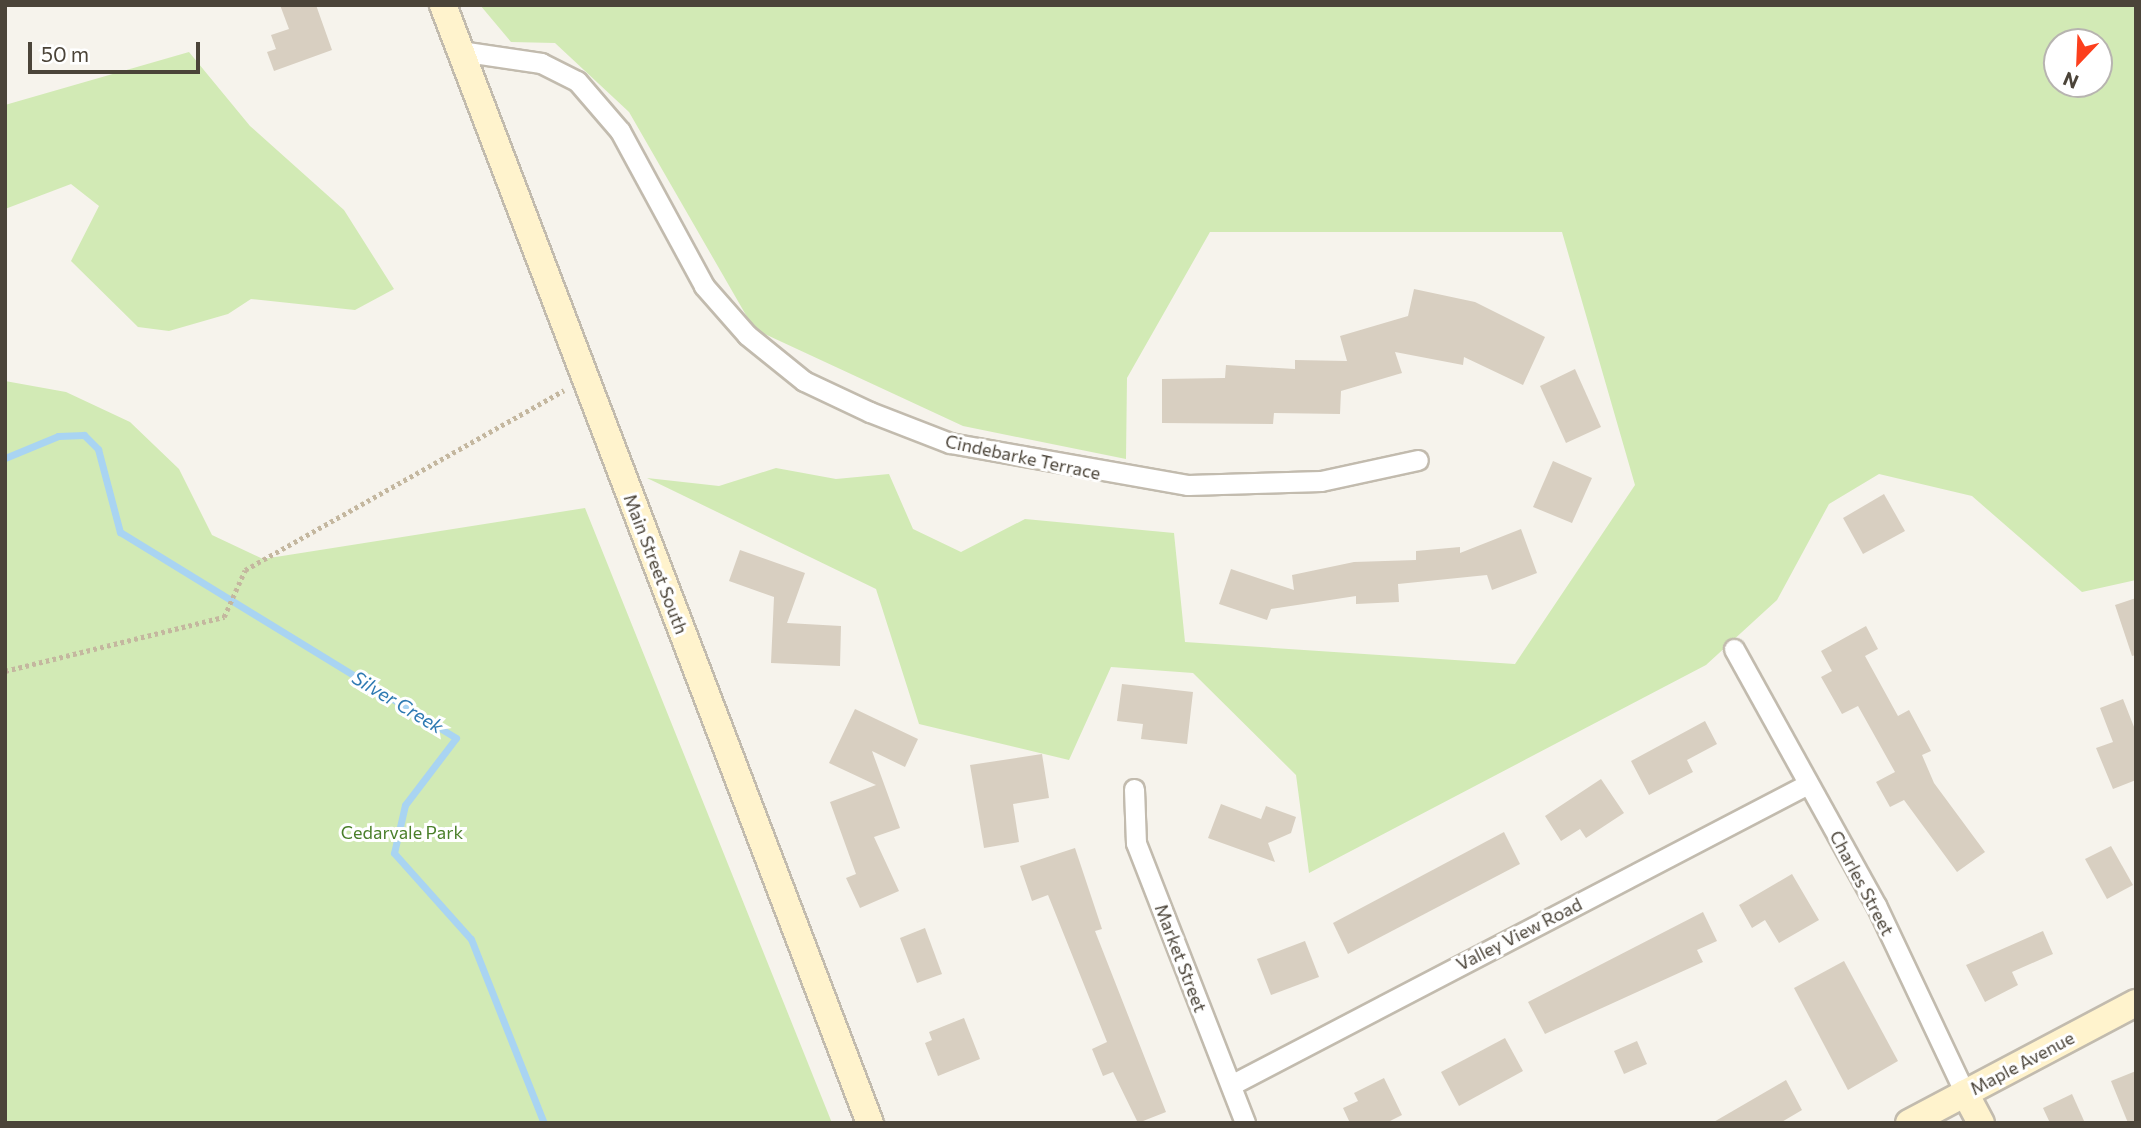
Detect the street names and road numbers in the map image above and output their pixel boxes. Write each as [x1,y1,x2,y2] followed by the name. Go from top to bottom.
[943,430,1103,484] street label: Cindebarke Terrace
[619,491,693,637] street label: Main Street South
[1825,827,1899,939] street label: Charles Street
[1453,893,1585,975] street label: Valley View Road
[1150,901,1212,1015] street label: Market Street
[1966,1027,2078,1099] street label: Maple Avenue

